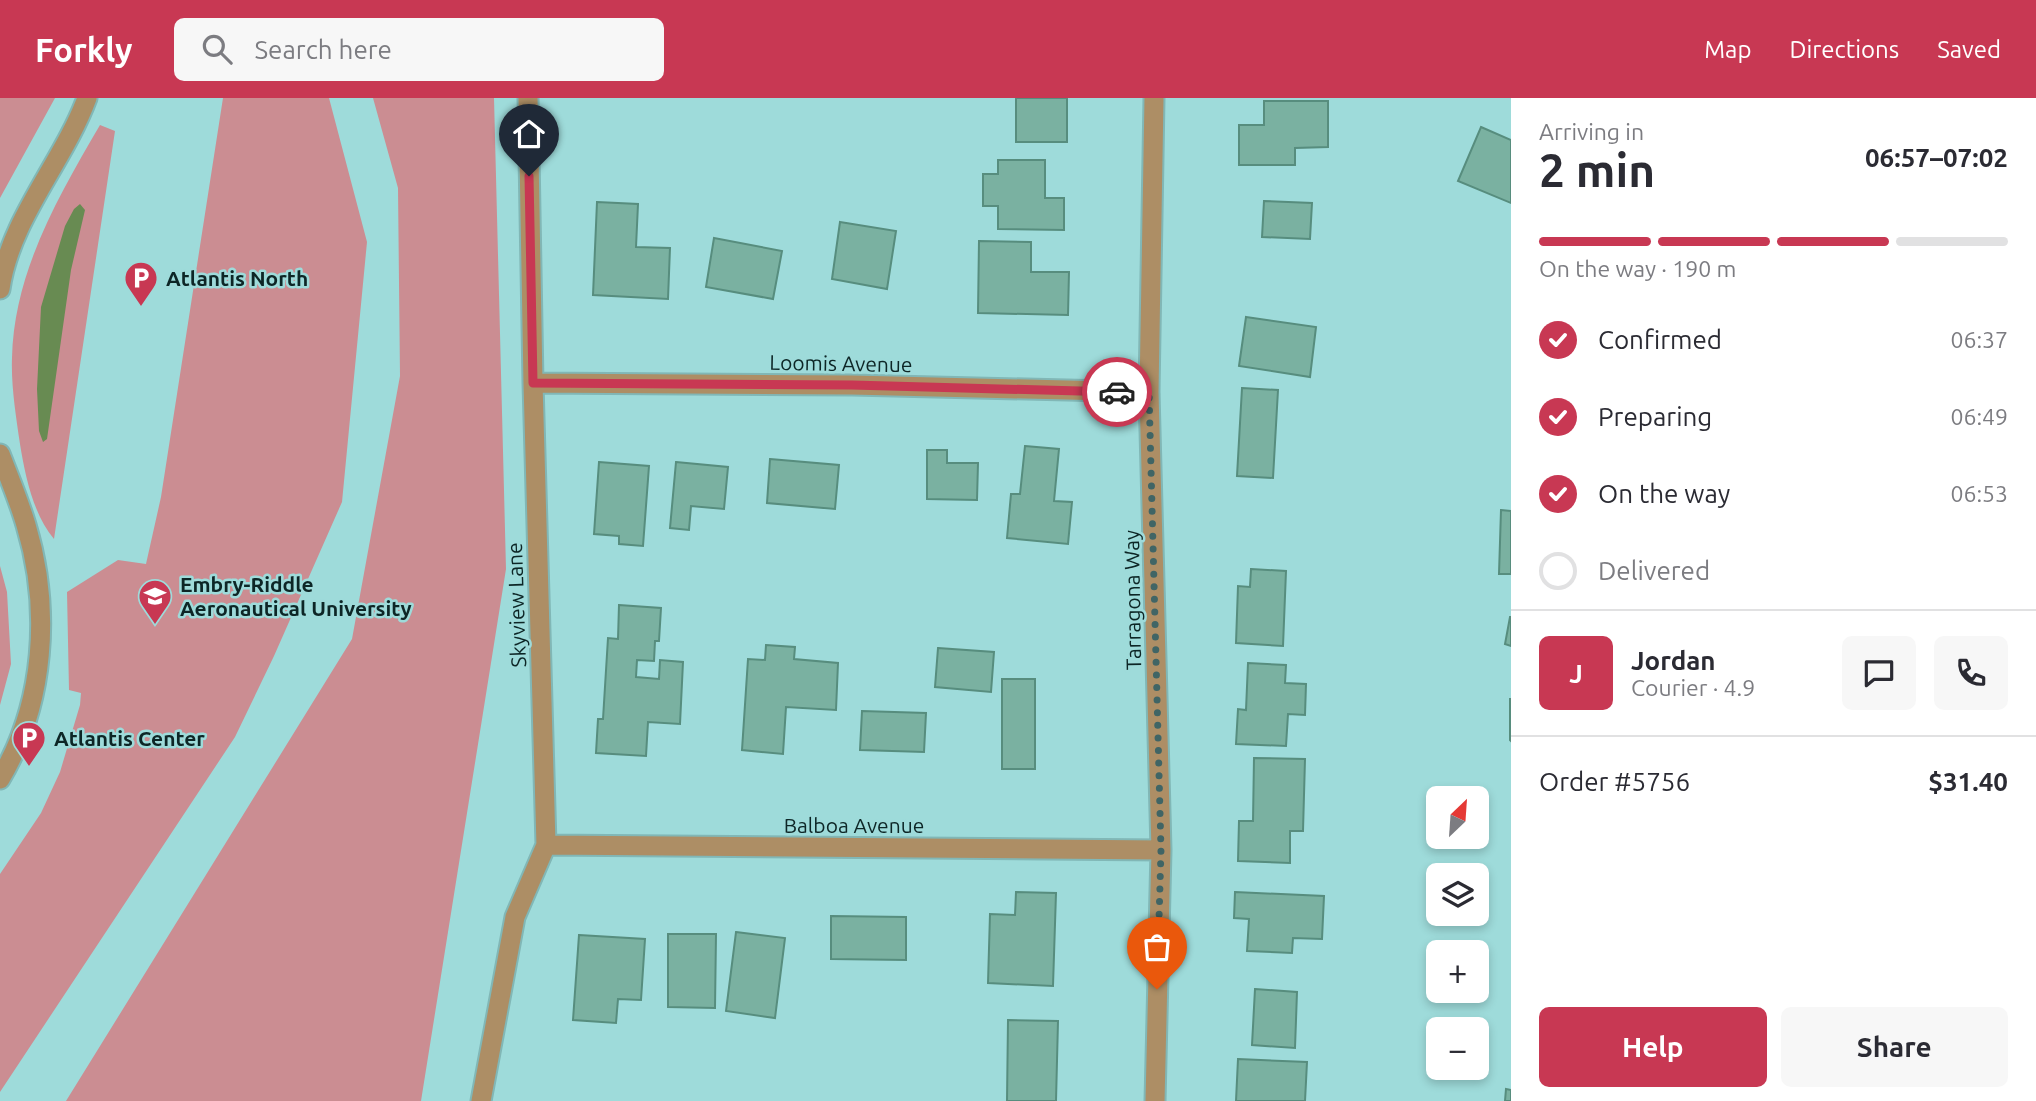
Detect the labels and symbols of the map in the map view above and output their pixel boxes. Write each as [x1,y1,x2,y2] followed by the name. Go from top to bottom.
[499,104,559,176] pin
[122,259,160,308] parking icon: Atlantis North
[166,266,308,290] place label: Atlantis North
[769,350,913,376] street label: Loomis Avenue
[1082,357,1152,427] courier
[1119,530,1145,670] street label: Tarragona Way
[502,542,530,668] street label: Skyview Lane
[180,572,412,620] place label: Embry-Riddle Aeronautical University
[136,577,174,626] school or university icon: Embry-Riddle Aeronautical University
[10,719,48,768] parking icon: Atlantis Center
[54,726,205,750] place label: Atlantis Center
[1426,786,1489,849] north arrow
[784,813,924,837] street label: Balboa Avenue
[1127,917,1187,989] pin

